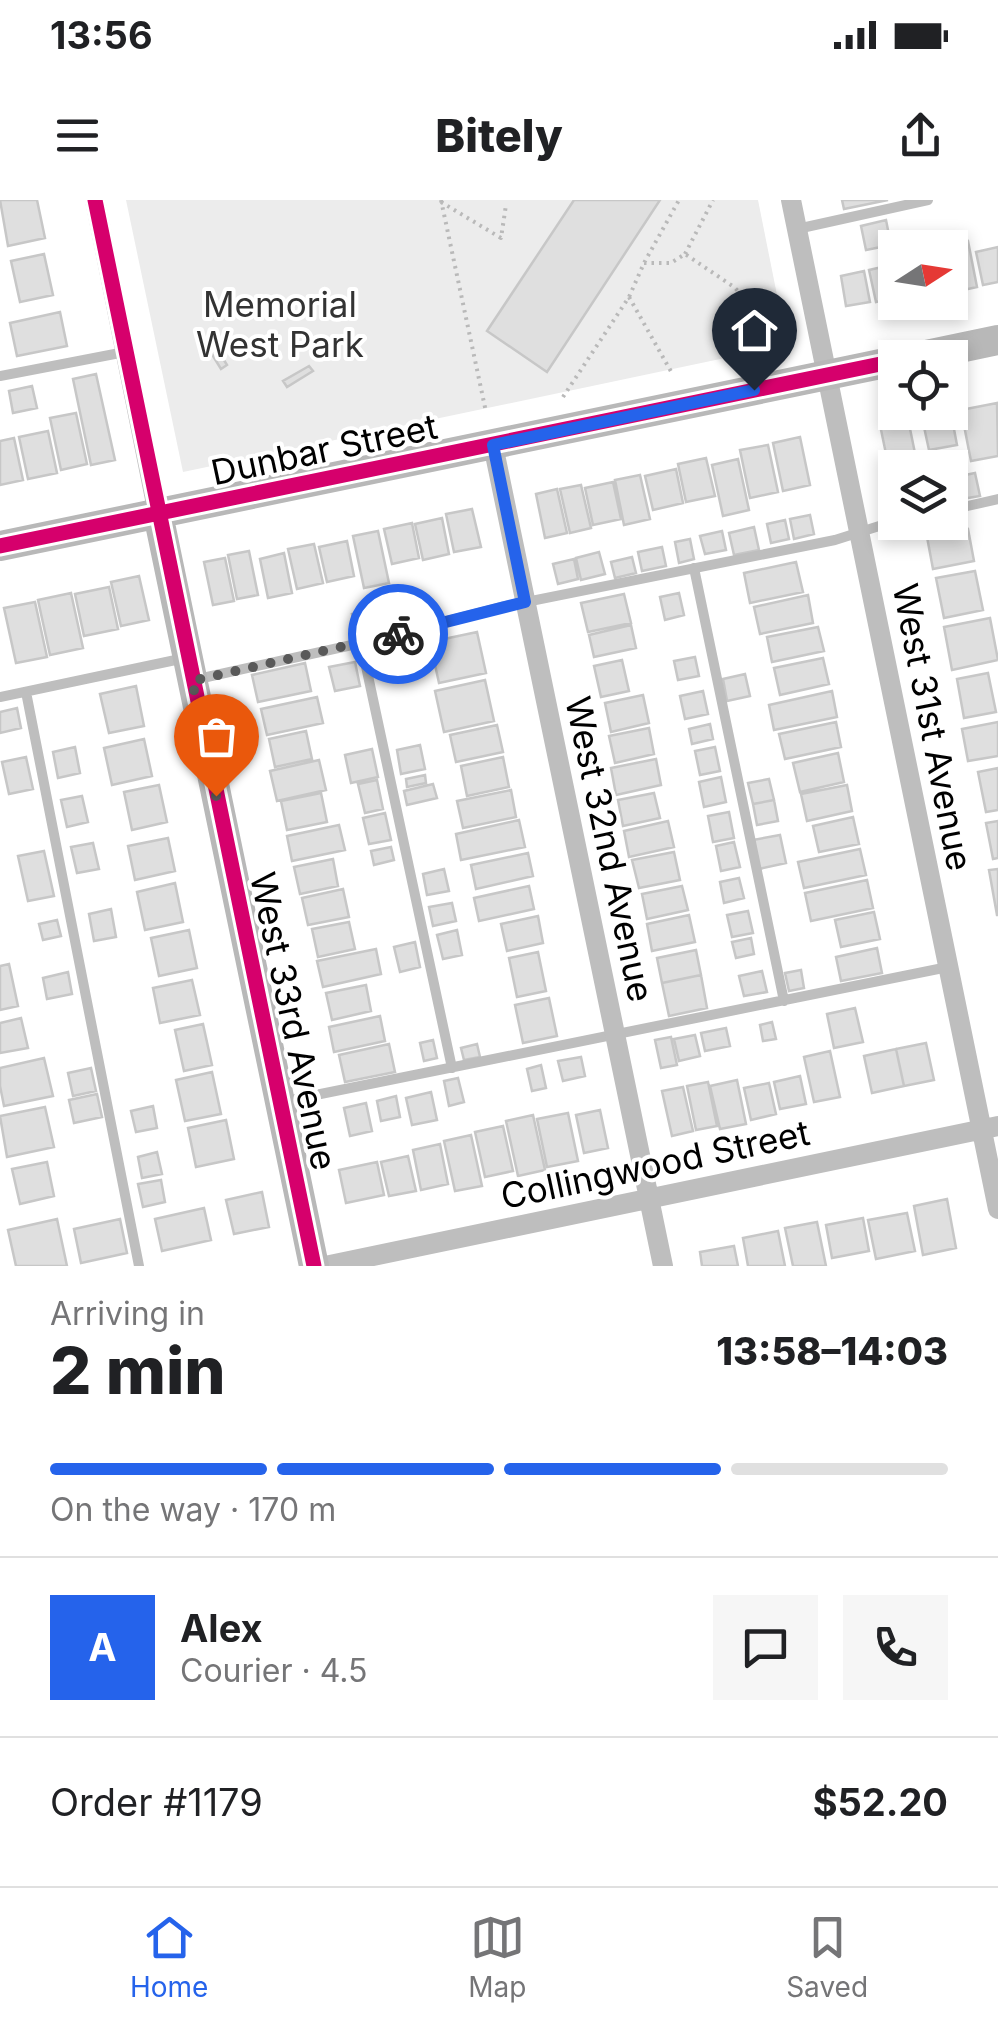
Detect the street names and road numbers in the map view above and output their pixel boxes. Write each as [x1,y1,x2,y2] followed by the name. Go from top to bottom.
[207,405,441,493] street label: Dunbar Street
[885,580,981,874] street label: West 31st Avenue
[557,693,663,1005] street label: West 32nd Avenue
[242,868,346,1174] street label: West 33rd Avenue
[497,1111,813,1217] street label: Collingwood Street

